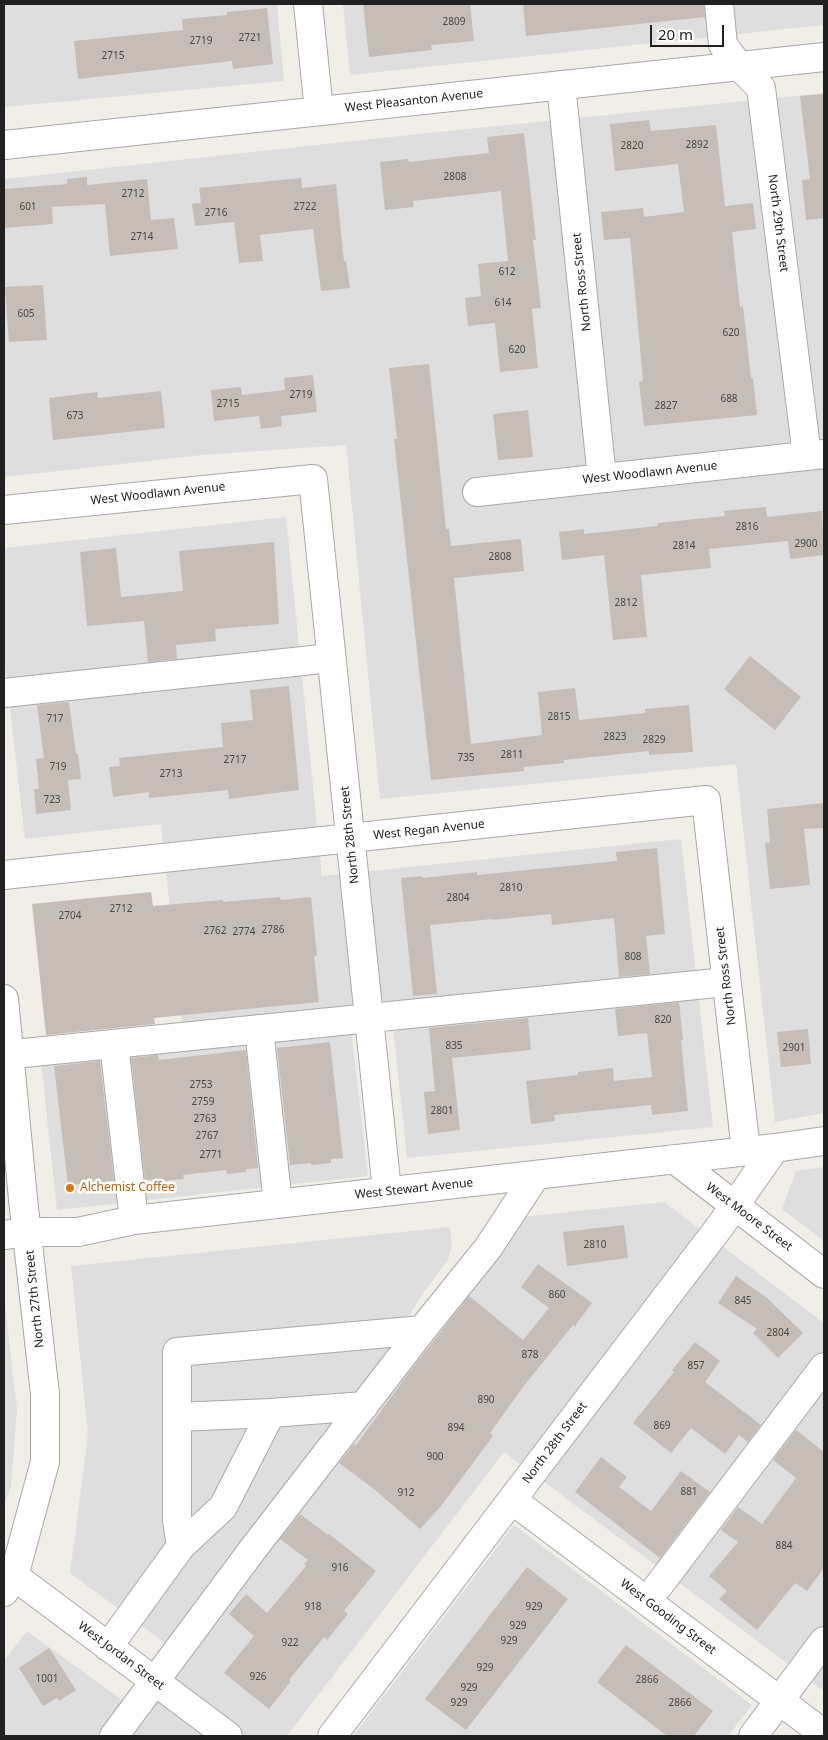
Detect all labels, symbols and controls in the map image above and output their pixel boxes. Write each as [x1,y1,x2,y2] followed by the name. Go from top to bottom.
[653,15,727,47] scale bar
[443,16,465,28] house number: 2809
[658,24,693,44] text: 20 m
[239,32,261,44] house number: 2721
[190,35,212,47] house number: 2719
[102,50,124,62] house number: 2715
[344,87,484,115] street label: West Pleasanton Avenue
[686,139,708,151] house number: 2892
[621,140,643,152] house number: 2820
[444,171,466,183] house number: 2808
[765,173,791,273] street label: North 29th Street
[122,188,144,200] house number: 2712
[19,201,37,213] house number: 601
[294,201,316,213] house number: 2722
[205,207,227,219] house number: 2716
[131,231,153,243] house number: 2714
[570,232,594,332] street label: North Ross Street
[498,266,516,278] house number: 612
[494,297,512,309] house number: 614
[17,308,35,320] house number: 605
[722,327,740,339] house number: 620
[508,344,526,356] house number: 620
[290,389,312,401] house number: 2719
[720,393,738,405] house number: 688
[217,398,239,410] house number: 2715
[655,400,677,412] house number: 2827
[66,410,84,422] house number: 673
[582,459,718,487] street label: West Woodlawn Avenue
[90,480,226,508] street label: West Woodlawn Avenue
[736,521,758,533] house number: 2816
[795,538,817,550] house number: 2900
[673,540,695,552] house number: 2814
[489,551,511,563] house number: 2808
[615,597,637,609] house number: 2812
[548,711,570,723] house number: 2815
[46,713,64,725] house number: 717
[604,731,626,743] house number: 2823
[643,734,665,746] house number: 2829
[501,749,523,761] house number: 2811
[457,752,475,764] house number: 735
[224,754,246,766] house number: 2717
[49,761,67,773] house number: 719
[160,768,182,780] house number: 2713
[338,785,362,885] street label: North 28th Street
[43,794,61,806] house number: 723
[373,817,485,843] street label: West Regan Avenue
[500,882,522,894] house number: 2810
[447,892,469,904] house number: 2804
[110,903,132,915] house number: 2712
[59,910,81,922] house number: 2704
[262,924,284,936] house number: 2786
[204,925,226,937] house number: 2762
[233,926,255,938] house number: 2774
[713,926,739,1026] street label: North Ross Street
[624,951,642,963] house number: 808
[654,1014,672,1026] house number: 820
[445,1040,463,1052] house number: 835
[783,1042,805,1054] house number: 2901
[190,1079,212,1091] house number: 2753
[192,1096,214,1108] house number: 2759
[431,1105,453,1117] house number: 2801
[194,1113,216,1125] house number: 2763
[196,1130,218,1142] house number: 2767
[200,1149,222,1161] house number: 2771
[354,1176,474,1202] street label: West Stewart Avenue
[703,1180,795,1254] street label: West Moore Street
[80,1181,175,1195] place label: Alchemist Coffee
[64,1182,76,1194] marker: Alchemist Coffee
[584,1239,606,1251] house number: 2810
[23,1249,47,1349] street label: North 27th Street
[548,1289,566,1301] house number: 860
[734,1295,752,1307] house number: 845
[767,1327,789,1339] house number: 2804
[521,1349,539,1361] house number: 878
[687,1360,705,1372] house number: 857
[477,1394,495,1406] house number: 890
[520,1399,590,1487] street label: North 28th Street
[653,1420,671,1432] house number: 869
[447,1422,465,1434] house number: 894
[426,1451,444,1463] house number: 900
[680,1486,698,1498] house number: 881
[397,1487,415,1499] house number: 912
[775,1540,793,1552] house number: 884
[331,1562,349,1574] house number: 916
[617,1576,719,1658] street label: West Gooding Street
[304,1601,322,1613] house number: 918
[525,1601,543,1613] house number: 929
[75,1619,167,1693] street label: West Jordan Street
[509,1620,527,1632] house number: 929
[500,1635,518,1647] house number: 929
[281,1637,299,1649] house number: 922
[476,1662,494,1674] house number: 929
[249,1671,267,1683] house number: 926
[36,1673,58,1685] house number: 1001
[636,1674,658,1686] house number: 2866
[460,1682,478,1694] house number: 929
[450,1697,468,1709] house number: 929
[669,1697,691,1709] house number: 2866

